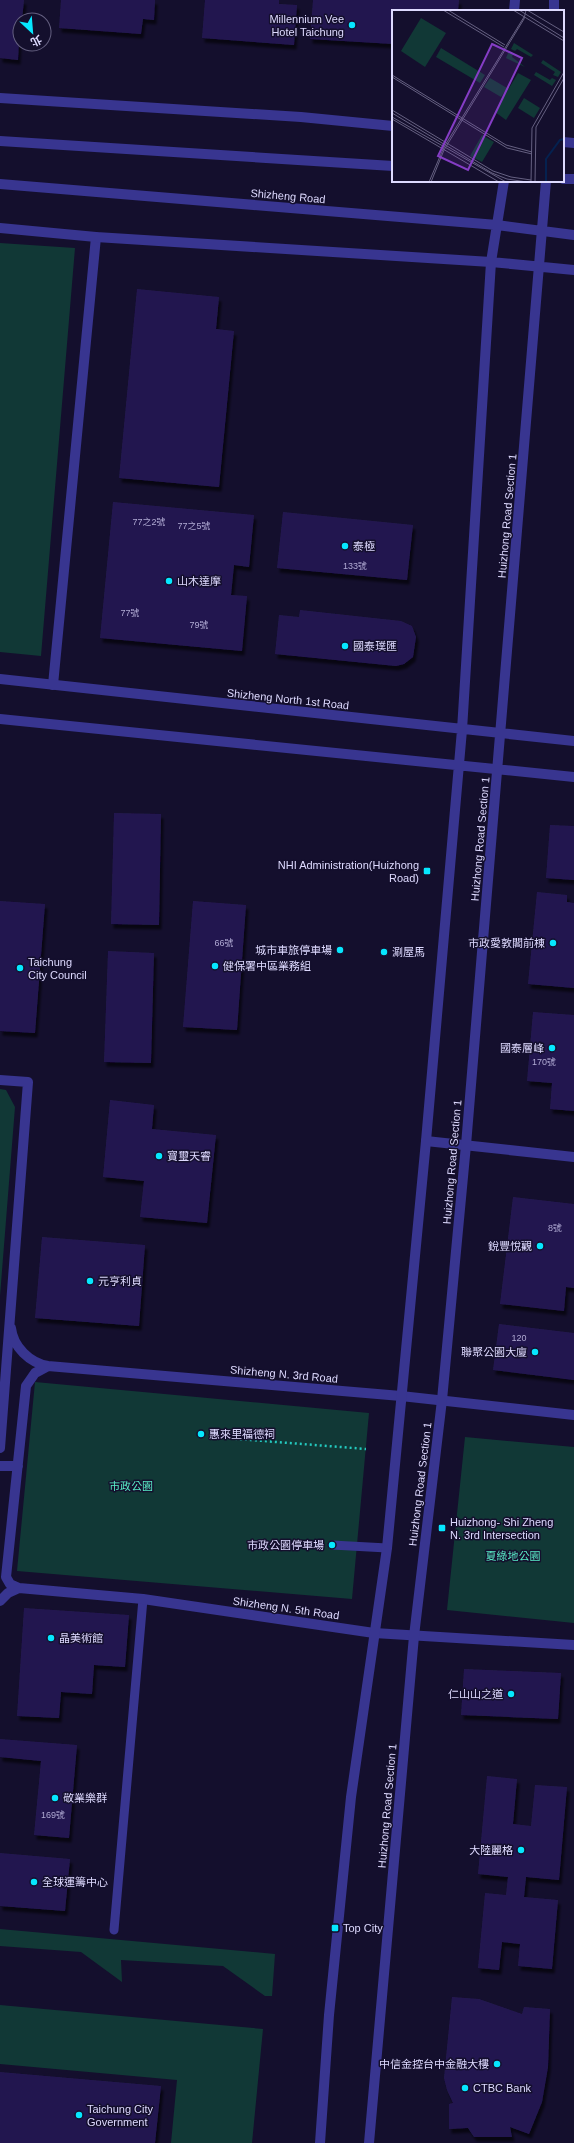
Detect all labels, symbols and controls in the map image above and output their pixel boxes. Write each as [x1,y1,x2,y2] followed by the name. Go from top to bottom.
[392,10,564,182] inset map
[12,12,52,52] north arrow
[269,13,344,38] place label: Millennium Vee Hotel Taichung
[347,20,357,30] marker: Millennium Vee Hotel Taichung
[29,33,44,49] text: 北
[250,187,326,205] street label: Shizheng Road
[496,453,518,579] street label: Huizhong Road Section 1
[132,517,166,527] house number: 77之2號
[177,521,211,531] house number: 77之5號
[353,540,375,552] place label: 泰極
[340,541,350,551] marker: 泰極
[343,561,367,571] house number: 133號
[177,575,221,587] place label: 山木達摩
[164,576,174,586] marker: 山木達摩
[120,608,140,618] house number: 77號
[189,620,209,630] house number: 79號
[353,640,397,652] place label: 國泰璞匯
[340,641,350,651] marker: 國泰璞匯
[226,687,350,711] street label: Shizheng North 1st Road
[469,776,491,902] street label: Huizhong Road Section 1
[278,859,419,884] place label: NHI Administration(Huizhong Road)
[422,866,432,876] marker: NHI Administration(Huizhong Road)
[468,937,545,949] place label: 市政愛敦閣前棟
[214,938,234,948] house number: 66號
[548,938,558,948] marker: 市政愛敦閣前棟
[255,944,332,956] place label: 城市車旅停車場
[335,945,345,955] marker: 城市車旅停車場
[392,946,425,958] place label: 涮屋馬
[379,947,389,957] marker: 涮屋馬
[28,956,87,981] place label: Taichung City Council
[223,960,311,972] place label: 健保署中區業務組
[210,961,220,971] marker: 健保署中區業務組
[15,963,25,973] marker: Taichung City Council
[500,1042,544,1054] place label: 國泰層峰
[547,1043,557,1053] marker: 國泰層峰
[532,1057,556,1067] house number: 170號
[441,1099,463,1225] street label: Huizhong Road Section 1
[167,1150,211,1162] place label: 寶璽天睿
[154,1151,164,1161] marker: 寶璽天睿
[548,1223,562,1233] house number: 8號
[488,1240,532,1252] place label: 銳豐悅觀
[535,1241,545,1251] marker: 銳豐悅觀
[98,1275,142,1287] place label: 元亨利貞
[85,1276,95,1286] marker: 元亨利貞
[511,1333,527,1343] house number: 120
[461,1346,527,1358] place label: 聯聚公園大廈
[530,1347,540,1357] marker: 聯聚公園大廈
[230,1363,338,1385] street label: Shizheng N. 3rd Road
[406,1421,434,1547] street label: Huizhong Road Section 1
[209,1428,275,1440] place label: 惠來里福德祠
[196,1429,206,1439] marker: 惠來里福德祠
[109,1480,153,1492] park label: 市政公園
[450,1516,553,1541] place label: Huizhong- Shi Zheng N. 3rd Intersection
[437,1523,447,1533] marker: Huizhong- Shi Zheng N. 3rd Intersection
[247,1539,324,1551] place label: 市政公園停車場
[327,1540,337,1550] marker: 市政公園停車場
[486,1550,541,1562] park label: 夏綠地公園
[232,1595,340,1621] street label: Shizheng N. 5th Road
[59,1632,103,1644] place label: 晶美術館
[46,1633,56,1643] marker: 晶美術館
[448,1688,503,1700] place label: 仁山山之道
[506,1689,516,1699] marker: 仁山山之道
[376,1743,398,1869] street label: Huizhong Road Section 1
[63,1792,107,1804] place label: 敬業樂群
[50,1793,60,1803] marker: 敬業樂群
[41,1810,65,1820] house number: 169號
[469,1844,513,1856] place label: 大陸麗格
[516,1845,526,1855] marker: 大陸麗格
[42,1876,108,1888] place label: 全球運籌中心
[29,1877,39,1887] marker: 全球運籌中心
[343,1922,383,1934] place label: Top City
[330,1923,340,1933] marker: Top City
[379,2058,489,2070] place label: 中信金控台中金融大樓
[492,2059,502,2069] marker: 中信金控台中金融大樓
[473,2082,532,2094] place label: CTBC Bank
[460,2083,470,2093] marker: CTBC Bank
[87,2103,154,2128] place label: Taichung City Government
[74,2110,84,2120] marker: Taichung City Government

